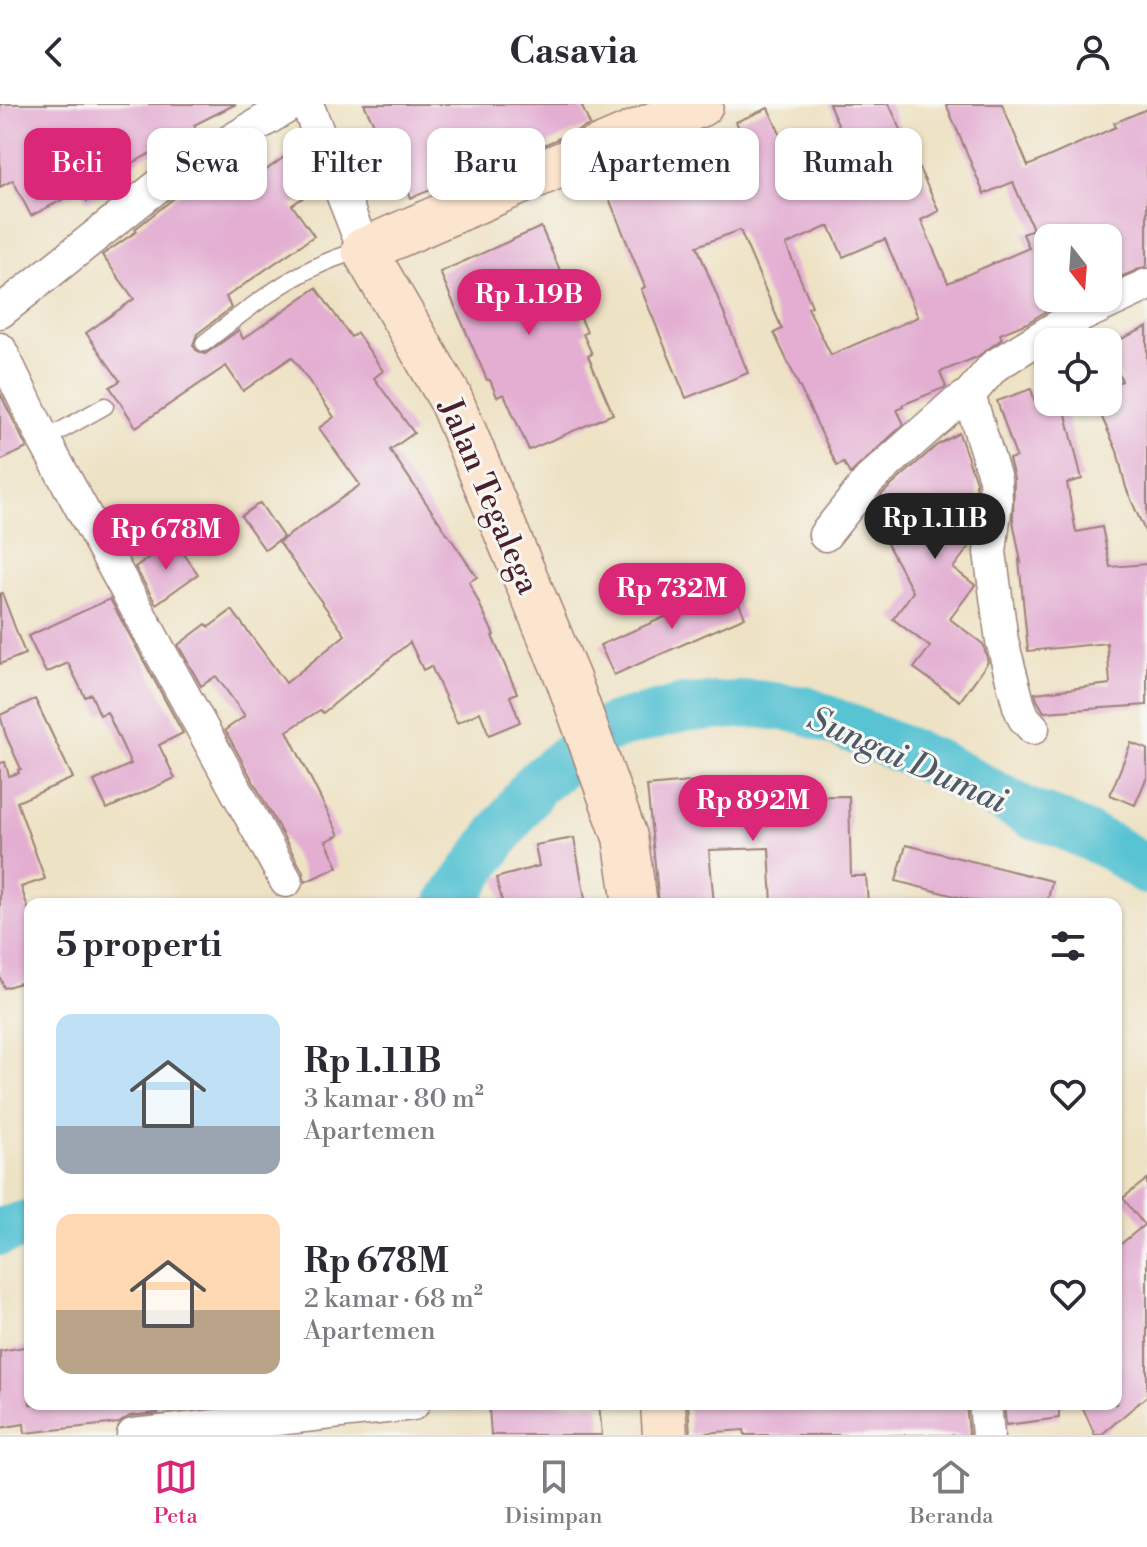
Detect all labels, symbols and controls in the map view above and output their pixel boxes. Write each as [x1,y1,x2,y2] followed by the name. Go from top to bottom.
[32,30,76,74] icon: back
[509,30,638,75] text: Casavia
[1071,30,1115,74] icon: person
[24,128,131,200] chip: Beli
[147,128,267,200] chip: Sewa
[283,128,411,200] chip: Filter
[427,128,545,200] chip: Baru
[561,128,759,200] chip: Apartemen
[775,128,922,200] chip: Rumah
[1034,224,1122,312] north arrow
[1034,224,1122,416] map controls
[446,269,612,337] pin: Rp 1.19B
[475,279,583,311] text: Rp 1.19B
[1034,328,1122,416] button: locate
[430,392,548,601] street label: Jalan Tegalega
[852,493,1018,561] pin: Rp 1.11B
[882,503,988,535] text: Rp 1.11B
[92,504,240,572] pin: Rp 678M
[111,514,221,546] text: Rp 678M
[598,563,746,631] pin: Rp 732M
[617,573,727,605] text: Rp 732M
[801,698,1014,824] water label: Sungai Dumai
[679,775,827,843] pin: Rp 892M
[696,785,810,817] text: Rp 892M
[1046,924,1090,968] icon: filters
[56,925,222,967] text: 5 properti
[304,1041,442,1083] text: Rp 1.11B
[120,1046,216,1142] icon: home
[1046,1072,1090,1116] icon: heart
[304,1083,484,1115] text: 3 kamar · 80 m²
[304,1115,436,1147] text: Apartemen
[304,1241,449,1283] text: Rp 678M
[120,1246,216,1342] icon: home
[1046,1272,1090,1316] icon: heart
[304,1283,483,1315] text: 2 kamar · 68 m²
[304,1315,436,1347] text: Apartemen
[154,1455,198,1530] tab: Peta
[505,1455,602,1530] tab: Disimpan
[909,1455,993,1530] tab: Beranda

